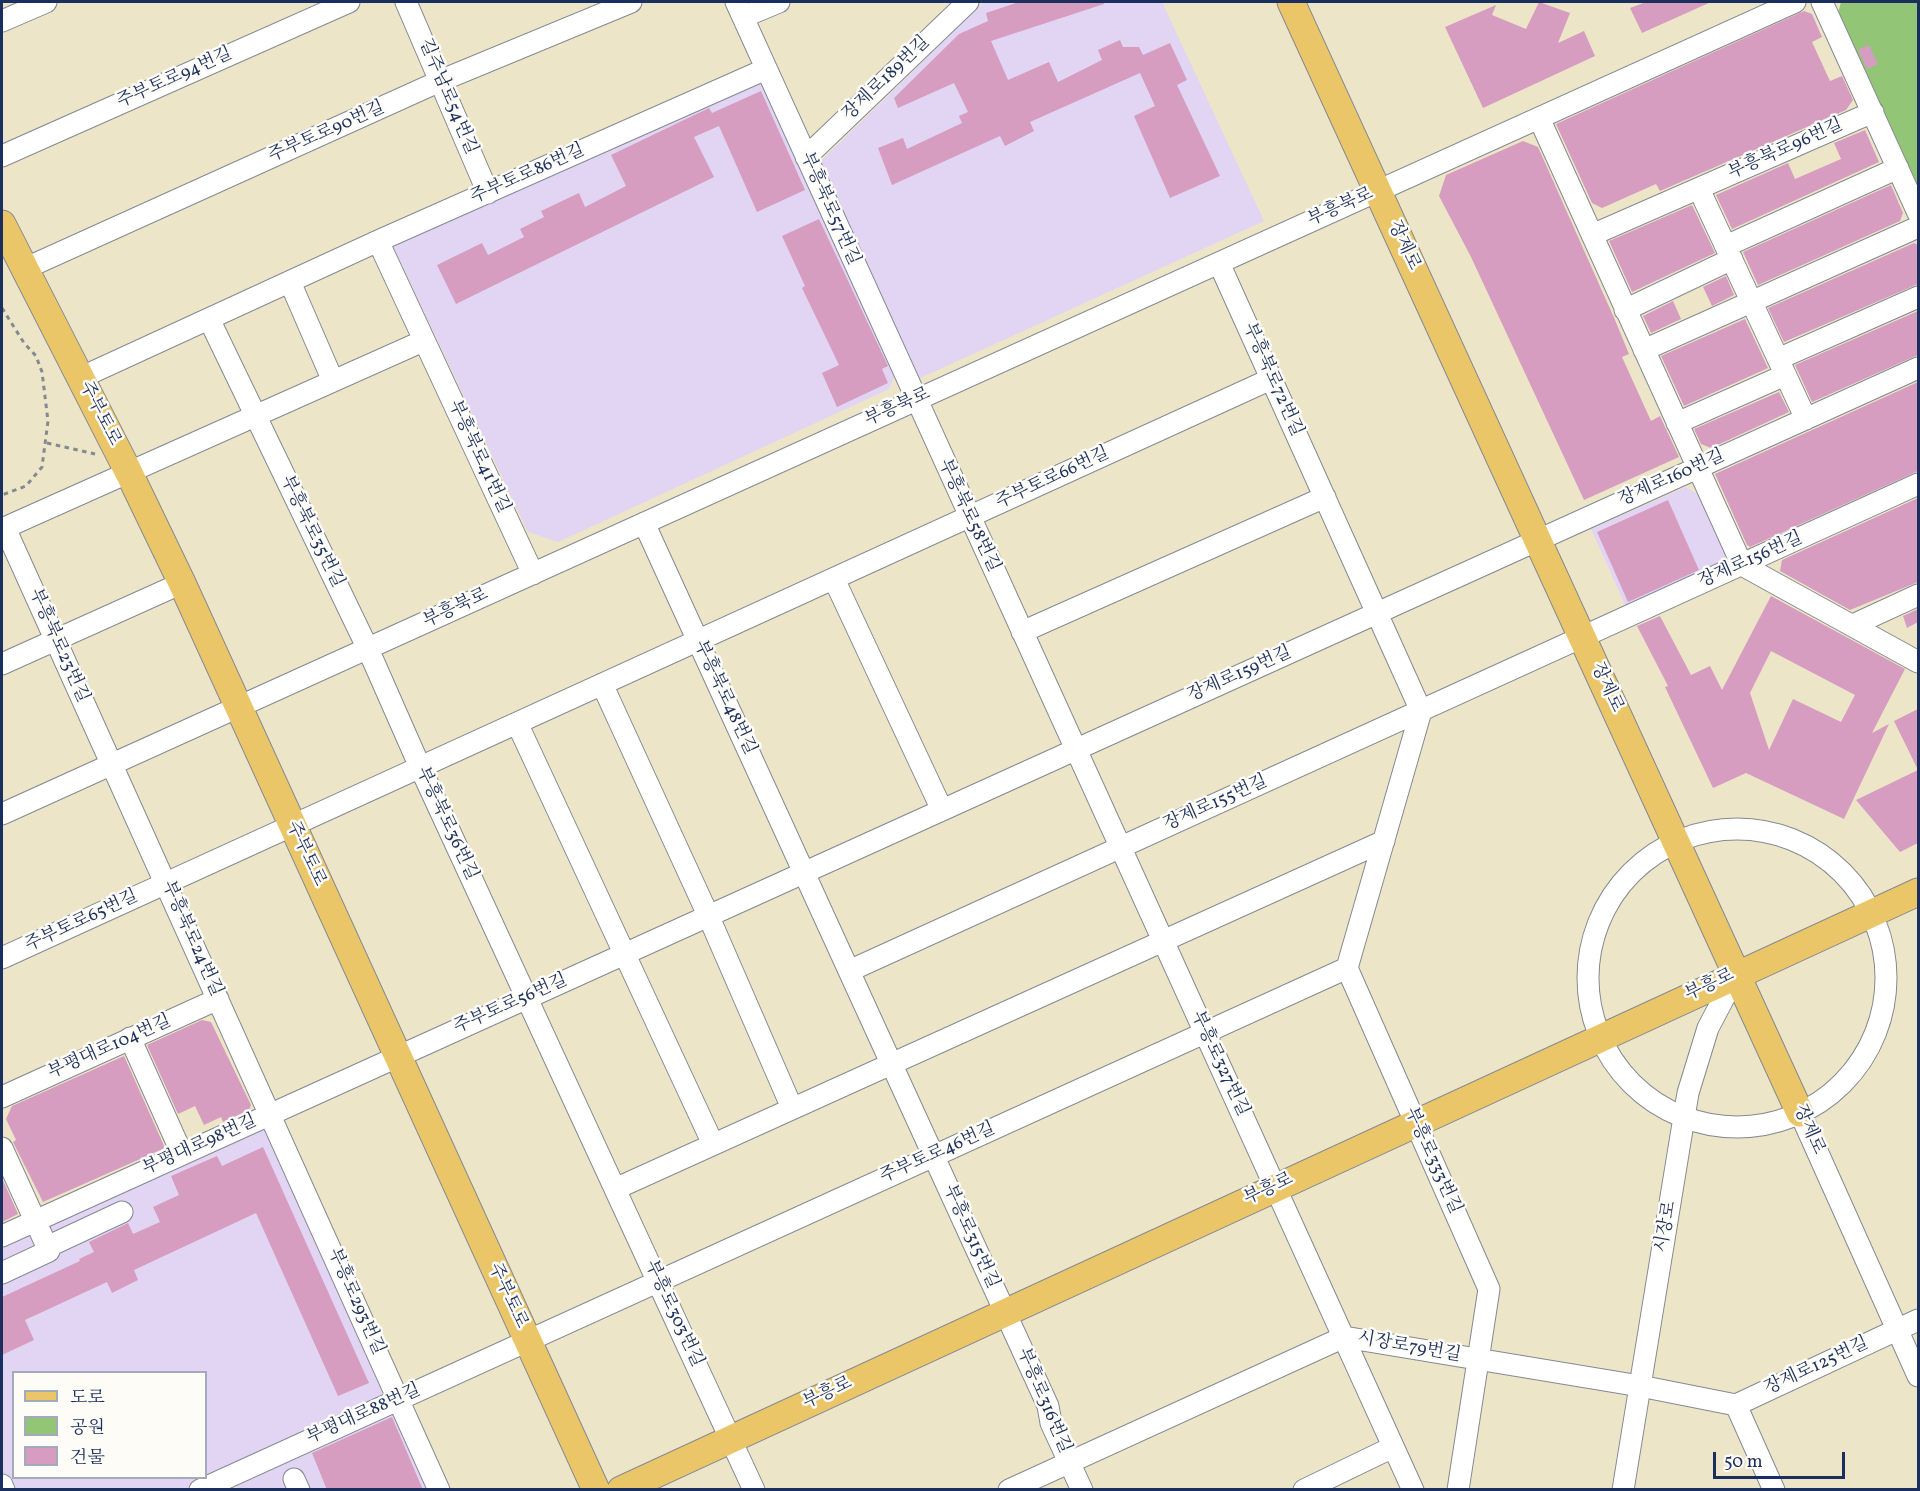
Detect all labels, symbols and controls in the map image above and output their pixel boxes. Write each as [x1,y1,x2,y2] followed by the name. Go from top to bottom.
[839,32,935,126] street label: 장제로189번길
[413,36,481,158] street label: 길주남로54번길
[114,44,236,114] street label: 주부토로94번길
[266,98,388,168] street label: 주부토로90번길
[1725,115,1847,185] street label: 부흥북로96번길
[468,140,588,210] street label: 주부토로86번길
[794,149,864,269] street label: 부흥북로57번길
[1305,184,1377,232] street label: 부흥북로
[1382,218,1424,274] street label: 장제로
[1237,320,1307,440] street label: 부흥북로72번길
[74,378,124,450] street label: 주부토로
[862,384,934,432] street label: 부흥북로
[442,397,514,517] street label: 부흥북로41번길
[993,443,1113,515] street label: 주부토로66번길
[1616,446,1728,512] street label: 장제로160번길
[932,456,1004,576] street label: 부흥북로58번길
[275,472,347,592] street label: 부흥북로35번길
[1696,528,1806,594] street label: 장제로156번길
[420,585,492,633] street label: 부흥북로
[23,586,93,706] street label: 부흥북로23번길
[688,637,760,759] street label: 부흥북로48번길
[1185,642,1295,708] street label: 장제로159번길
[1585,660,1627,716] street label: 장제로
[410,764,482,884] street label: 부흥북로36번길
[1161,772,1271,836] street label: 장제로155번길
[281,818,329,890] street label: 주부토로
[156,878,226,1000] street label: 부흥북로24번길
[22,886,142,958] street label: 주부토로65번길
[1682,965,1738,1007] street label: 부흥로
[451,970,571,1040] street label: 주부토로56번길
[1185,1008,1253,1120] street label: 부흥로327번길
[45,1011,175,1085] street label: 부평대로104번길
[1788,1102,1828,1158] street label: 장제로
[1399,1104,1465,1218] street label: 부흥로333번길
[140,1111,260,1181] street label: 부평대로98번길
[877,1119,999,1189] street label: 주부토로46번길
[1241,1169,1297,1211] street label: 부흥로
[937,1182,1003,1292] street label: 부흥로315번길
[1652,1199,1682,1255] street label: 시장로
[322,1245,388,1359] street label: 부흥로293번길
[639,1257,707,1371] street label: 부흥로303번길
[483,1260,531,1332] street label: 주부토로
[1356,1328,1462,1368] street label: 시장로79번길
[1762,1333,1872,1401] street label: 장제로125번길
[1011,1345,1075,1457] street label: 부흥로316번길
[12,1371,207,1479] legend
[800,1373,856,1415] street label: 부흥로
[304,1380,424,1450] street label: 부평대로88번길
[70,1386,105,1411] text: 도로
[70,1416,105,1441] text: 공원
[1716,1440,1848,1478] scale bar
[70,1446,105,1471] text: 건물
[1724,1450,1763,1475] text: 50 m

